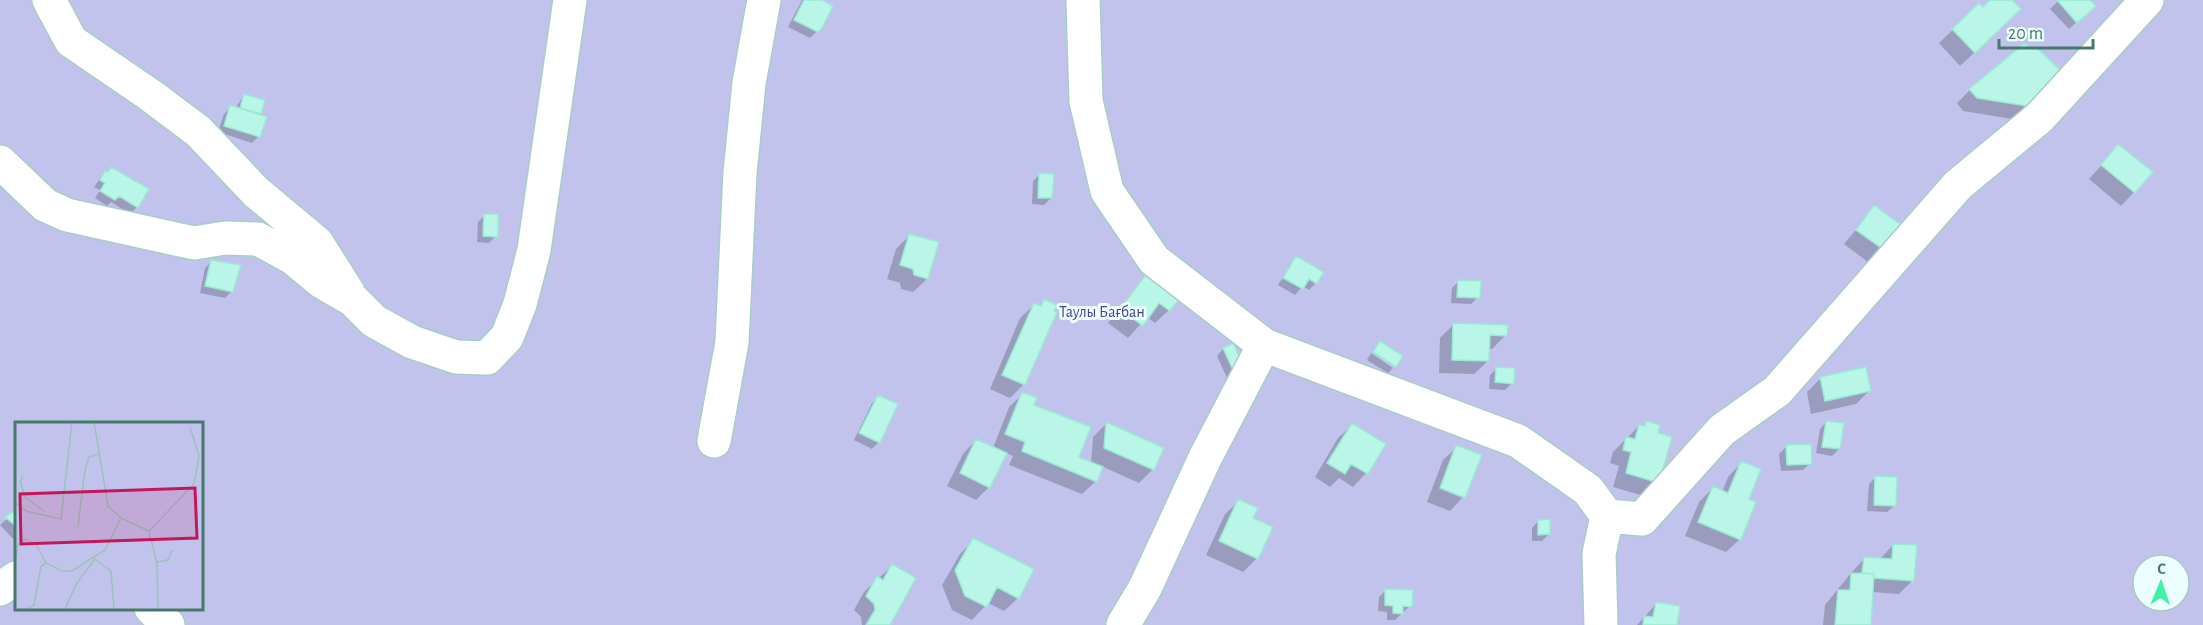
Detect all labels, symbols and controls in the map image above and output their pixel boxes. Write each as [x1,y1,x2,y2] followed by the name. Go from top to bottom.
[1999,12,2094,50] scale bar
[2008,25,2043,43] text: 20 m
[1059,304,1145,321] park label: Таулы Бағбан
[15,422,202,610] inset map
[2131,553,2191,613] north arrow
[2157,561,2166,577] text: С

